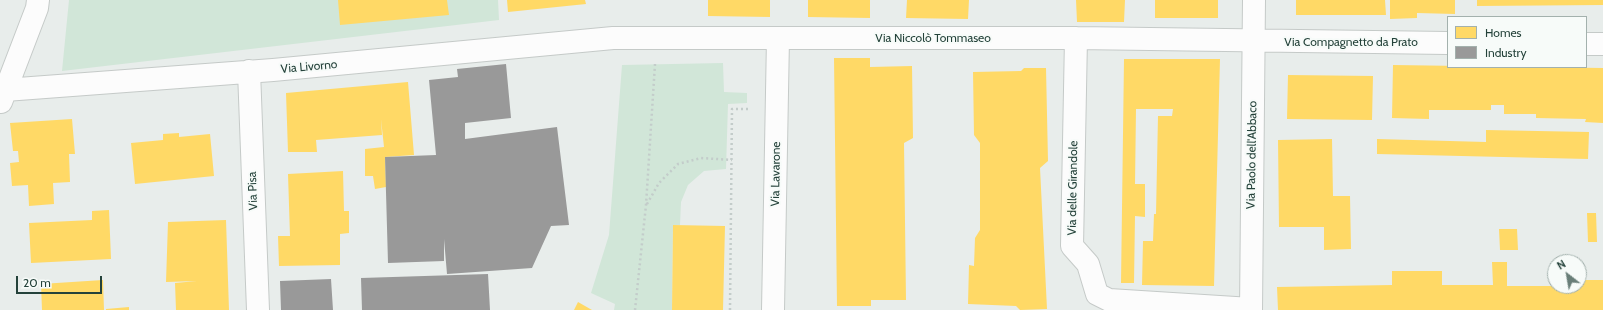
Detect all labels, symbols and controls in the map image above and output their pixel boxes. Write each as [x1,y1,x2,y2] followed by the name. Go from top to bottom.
[1447,16,1587,68] legend
[1485,25,1522,40] text: Homes
[875,31,991,45] street label: Via Niccolò Tommaseo
[1284,35,1418,49] street label: Via Compagnetto da Prato
[1485,45,1526,60] text: Industry
[280,57,338,77] street label: Via Livorno
[1244,101,1260,209] street label: Via Paolo dell'Abbaco
[1065,140,1081,236] street label: Via delle Girandole
[768,141,784,207] street label: Via Lavarone
[245,171,261,211] street label: Via Pisa
[1547,254,1587,294] north arrow
[1554,257,1568,273] text: N
[18,268,104,294] scale bar
[23,275,51,290] text: 20 m

